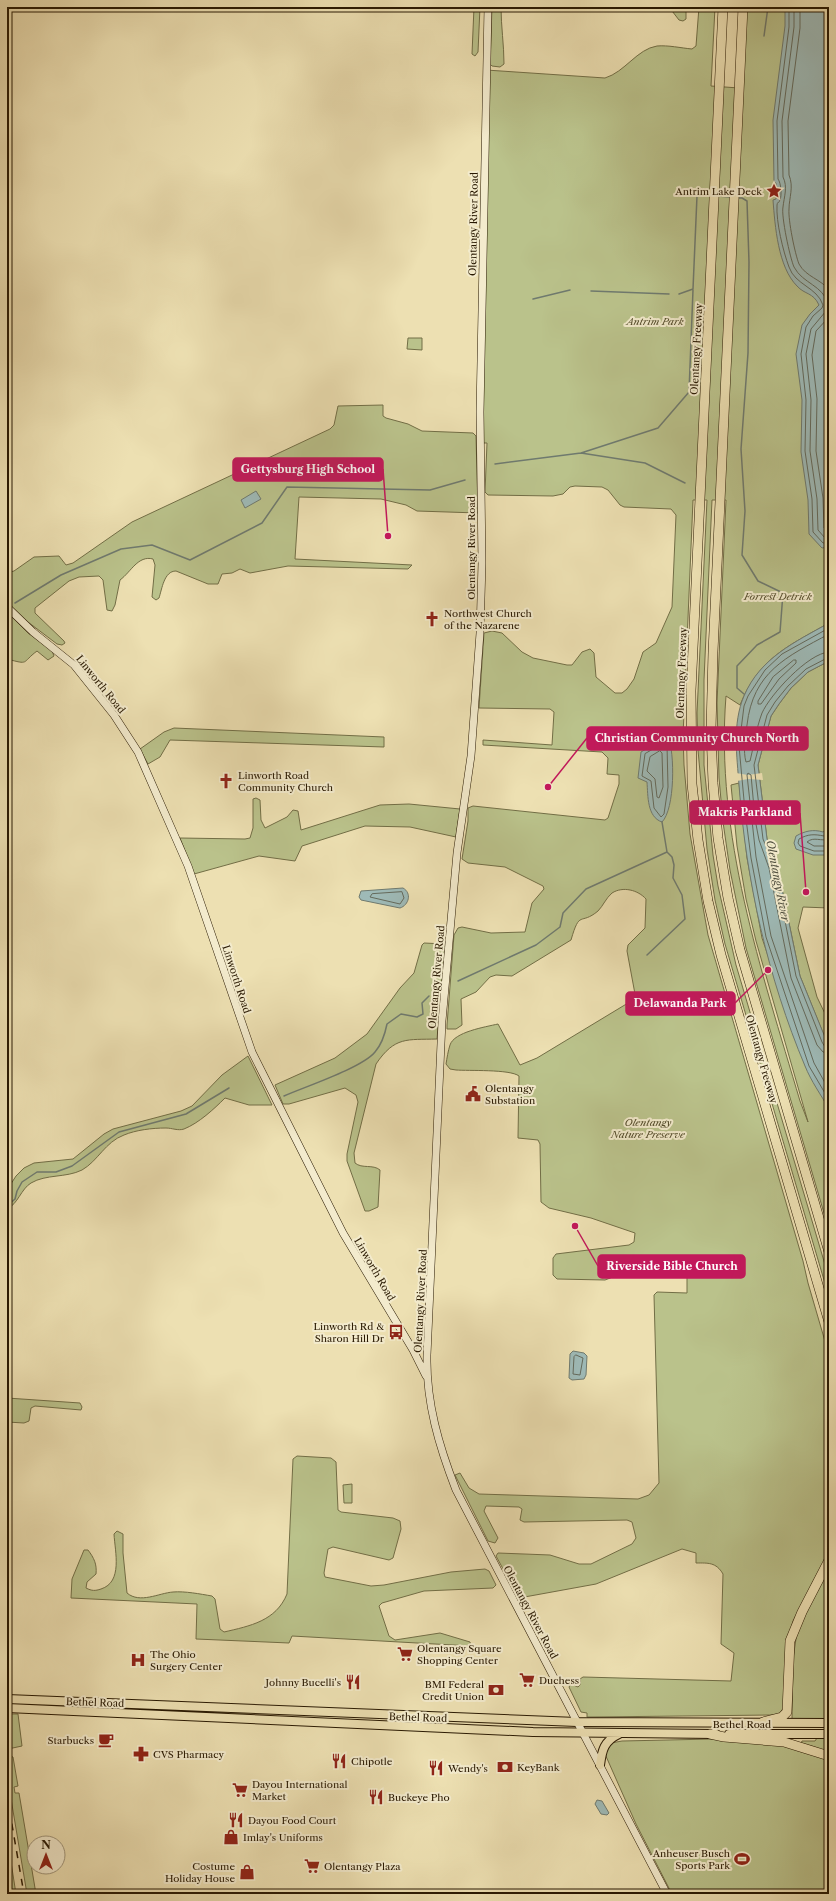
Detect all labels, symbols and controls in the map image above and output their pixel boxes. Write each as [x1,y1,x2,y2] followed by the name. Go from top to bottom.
[466,172,481,276] street label: Olentangy River Road
[765,182,783,200] place icon: Antrim Lake Deck
[674,185,763,198] place label: Antrim Lake Deck
[688,303,705,395] street label: Olentangy Freeway
[624,315,684,328] park label: Antrim Park
[233,458,383,481] callout: Gettysburg High School
[241,462,375,476] text: Gettysburg High School
[465,496,478,600] street label: Olentangy River Road
[743,590,813,603] park label: Forrest Detrick
[444,607,532,632] place label: Northwest Church of the Nazarene
[423,610,441,628] church icon: Northwest Church of the Nazarene
[673,627,690,719] street label: Olentangy Freeway
[73,653,128,716] street label: Linworth Road
[587,727,808,750] callout: Christian Community Church North
[595,731,800,745] text: Christian Community Church North
[238,769,334,794] place label: Linworth Road Community Church
[217,772,235,790] church icon: Linworth Road Community Church
[690,801,800,824] callout: Makris Parkland
[698,805,793,819] text: Makris Parkland
[763,839,793,924] water label: Olentangy River
[426,925,447,1029] street label: Olentangy River Road
[219,943,254,1015] street label: Linworth Road
[626,992,735,1015] callout: Delawanda Park
[634,996,727,1010] text: Delawanda Park
[743,1013,780,1105] street label: Olentangy Freeway
[485,1082,536,1107] place label: Olentangy Substation
[464,1085,482,1103] public building icon: Olentangy Substation
[610,1116,686,1141] park label: Olentangy Nature Preserve
[351,1235,398,1303] street label: Linworth Road
[411,1249,430,1353] street label: Olentangy River Road
[598,1255,745,1278] callout: Riverside Bible Church
[606,1259,738,1273] text: Riverside Bible Church
[313,1320,385,1345] place label: Linworth Rd & Sharon Hill Dr
[387,1323,405,1341] bus stop icon: Linworth Rd & Sharon Hill Dr
[500,1563,561,1661] street label: Olentangy River Road
[417,1642,502,1667] place label: Olentangy Square Shopping Center
[396,1645,414,1663] supermarket icon: Olentangy Square Shopping Center
[150,1648,223,1673] place label: The Ohio Surgery Center
[129,1651,147,1669] hospital icon: The Ohio Surgery Center
[518,1671,536,1689] supermarket icon: Duchess
[344,1673,362,1691] restaurant icon: Johnny Bucelli's
[539,1674,579,1687] place label: Duchess
[264,1676,341,1689] place label: Johnny Bucelli's
[422,1678,485,1703] place label: BMI Federal Credit Union
[487,1681,505,1699] bank icon: BMI Federal Credit Union
[66,1695,124,1710] street label: Bethel Road
[389,1710,447,1725] street label: Bethel Road
[713,1718,771,1731] street label: Bethel Road
[97,1731,115,1749] cafe icon: Starbucks
[47,1734,94,1747] place label: Starbucks
[132,1745,150,1763] pharmacy icon: CVS Pharmacy
[153,1748,224,1761] place label: CVS Pharmacy
[330,1752,348,1770] restaurant icon: Chipotle
[351,1755,393,1768] place label: Chipotle
[496,1758,514,1776] bank icon: KeyBank
[427,1759,445,1777] restaurant icon: Wendy's
[517,1761,561,1774] place label: KeyBank
[447,1762,488,1775] place label: Wendy's
[252,1778,348,1803] place label: Dayou International Market
[231,1781,249,1799] supermarket icon: Dayou International Market
[367,1788,385,1806] restaurant icon: Buckeye Pho
[388,1791,450,1804] place label: Buckeye Pho
[227,1811,245,1829] restaurant icon: Dayou Food Court
[248,1814,337,1827] place label: Dayou Food Court
[222,1828,240,1846] shop icon: Imlay's Uniforms
[243,1831,323,1844] place label: Imlay's Uniforms
[26,1835,66,1875] north arrow
[41,1838,51,1852] text: N
[652,1847,731,1872] place label: Anheuser Busch Sports Park
[733,1850,751,1868] sports icon: Anheuser Busch Sports Park
[303,1857,321,1875] supermarket icon: Olentangy Plaza
[165,1860,235,1885] place label: Costume Holiday House
[324,1860,401,1873] place label: Olentangy Plaza
[238,1863,256,1881] shop icon: Costume Holiday House

